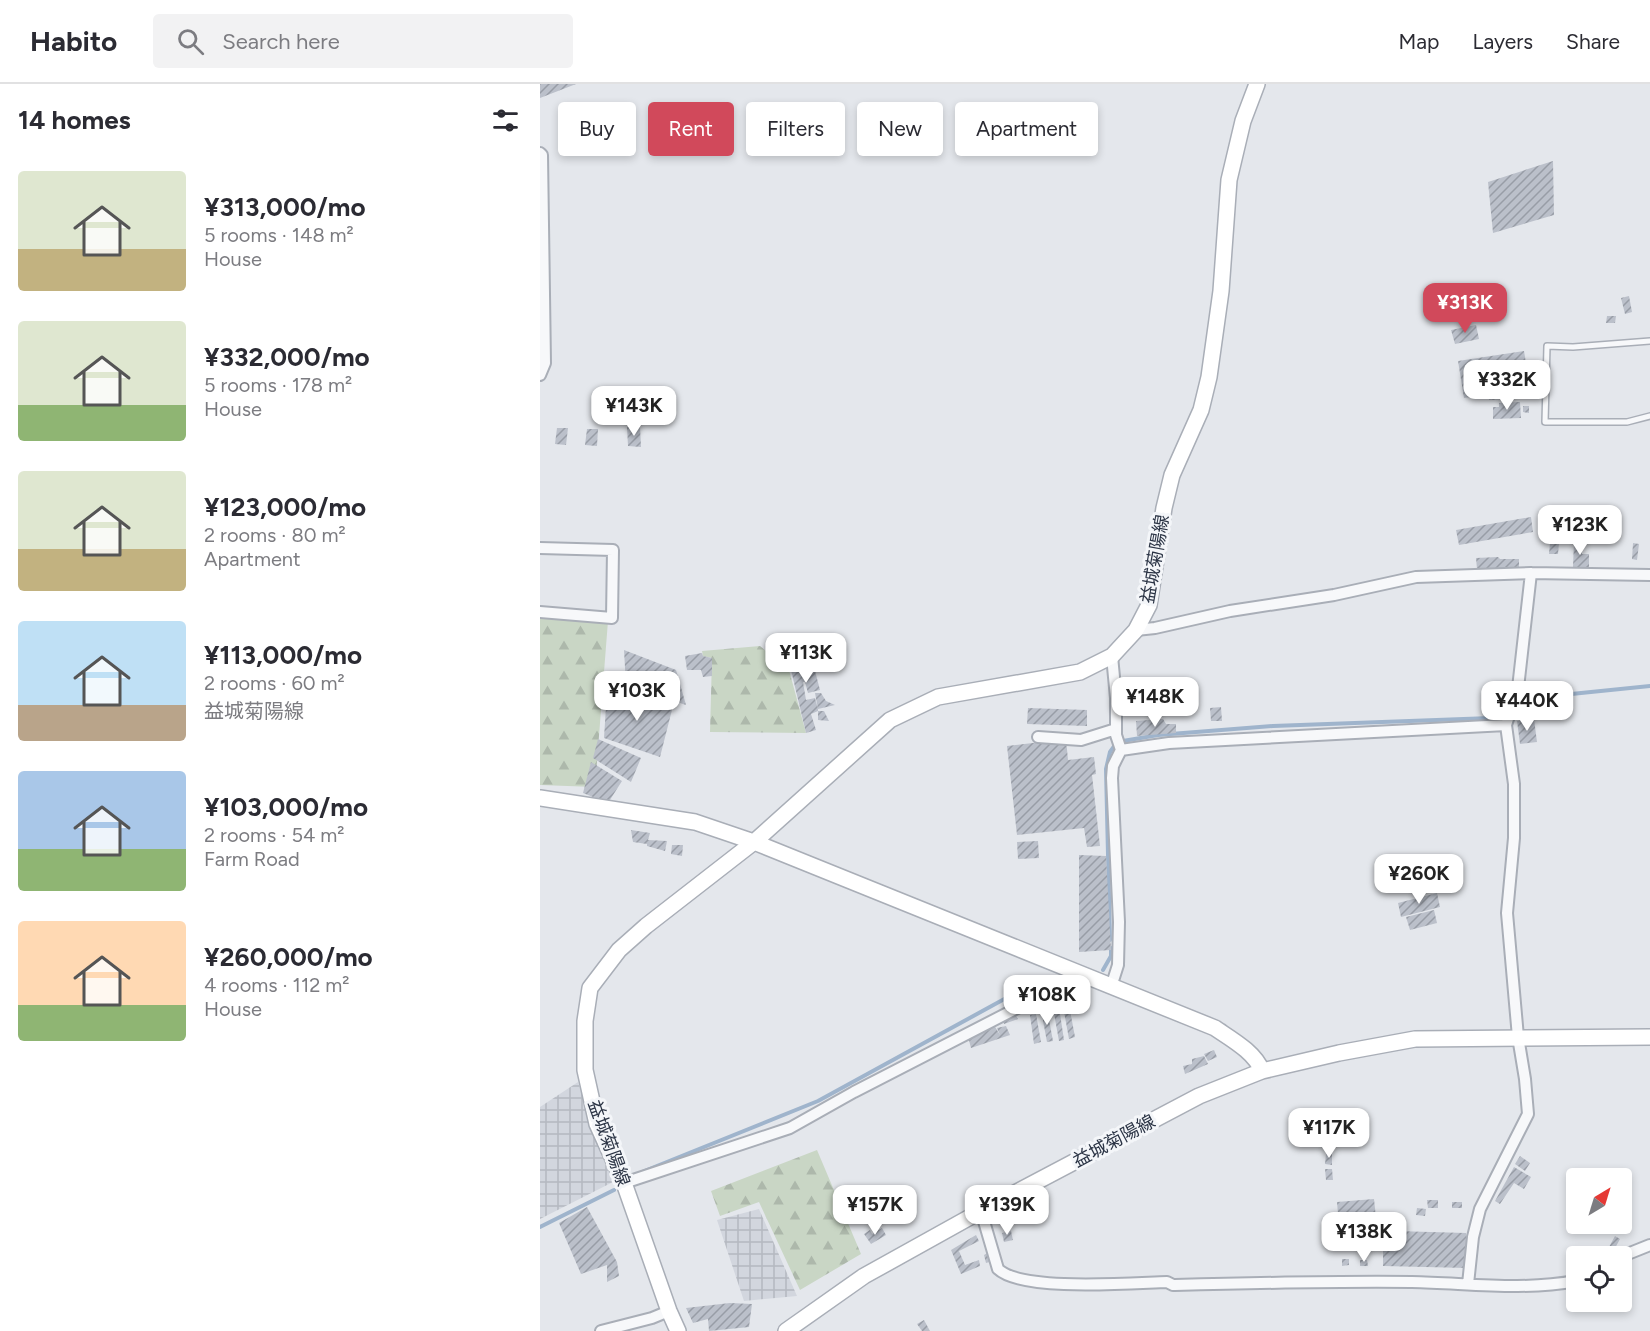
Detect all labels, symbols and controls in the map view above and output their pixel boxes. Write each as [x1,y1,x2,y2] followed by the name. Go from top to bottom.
[153,14,573,68] search box
[30,24,117,58] text: Habito
[174,25,207,58] icon: search
[222,28,340,55] text: Search here
[1399,29,1439,54] text: Map
[1472,29,1533,54] text: Layers
[1566,29,1620,54] text: Share
[558,102,636,156] chip: Buy
[648,102,734,156] chip: Rent
[746,102,845,156] chip: Filters
[857,102,943,156] chip: New
[955,102,1098,156] chip: Apartment
[18,104,131,136] text: 14 homes
[489,104,522,137] icon: filters
[204,191,366,223] text: ¥313,000/mo
[66,195,138,267] icon: home
[204,223,354,247] text: 5 rooms · 148 m²
[204,247,262,271] text: House
[1423,283,1507,334] pin: ¥313K
[1437,290,1493,314] text: ¥313K
[204,341,370,373] text: ¥332,000/mo
[66,345,138,417] icon: home
[1465,360,1549,411] pin: ¥332K
[1477,367,1537,391] text: ¥332K
[204,373,352,397] text: 5 rooms · 178 m²
[592,386,676,437] pin: ¥143K
[605,393,663,417] text: ¥143K
[204,397,262,421] text: House
[204,491,366,523] text: ¥123,000/mo
[66,495,138,567] icon: home
[1538,505,1622,556] pin: ¥123K
[1552,512,1608,536] text: ¥123K
[1136,513,1174,605] street label: 益城菊陽線
[204,523,346,547] text: 2 rooms · 80 m²
[204,547,301,571] text: Apartment
[764,633,848,684] pin: ¥113K
[204,639,362,671] text: ¥113,000/mo
[779,640,833,664] text: ¥113K
[66,645,138,717] icon: home
[204,671,345,695] text: 2 rooms · 60 m²
[595,671,679,722] pin: ¥103K
[1113,677,1197,728] pin: ¥148K
[608,678,666,702] text: ¥103K
[1485,681,1569,732] pin: ¥440K
[1126,684,1184,708] text: ¥148K
[1495,688,1559,712] text: ¥440K
[204,699,304,723] text: 益城菊陽線
[204,791,368,823] text: ¥103,000/mo
[66,795,138,867] icon: home
[204,823,344,847] text: 2 rooms · 54 m²
[204,847,300,871] text: Farm Road
[1377,854,1461,905] pin: ¥260K
[1388,861,1450,885] text: ¥260K
[204,941,373,973] text: ¥260,000/mo
[66,945,138,1017] icon: home
[204,973,350,997] text: 4 rooms · 112 m²
[1005,975,1089,1026] pin: ¥108K
[1018,982,1076,1006] text: ¥108K
[204,997,262,1021] text: House
[583,1097,635,1189] street label: 益城菊陽線
[1287,1108,1371,1159] pin: ¥117K
[1069,1110,1159,1172] street label: 益城菊陽線
[1302,1115,1356,1139] text: ¥117K
[1566,1168,1632,1234] north arrow
[1566,1168,1632,1312] map controls
[833,1185,917,1236] pin: ¥157K
[965,1185,1049,1236] pin: ¥139K
[847,1192,903,1216] text: ¥157K
[979,1192,1035,1216] text: ¥139K
[1322,1212,1406,1263] pin: ¥138K
[1335,1219,1393,1243] text: ¥138K
[1566,1246,1632,1312] button: locate

